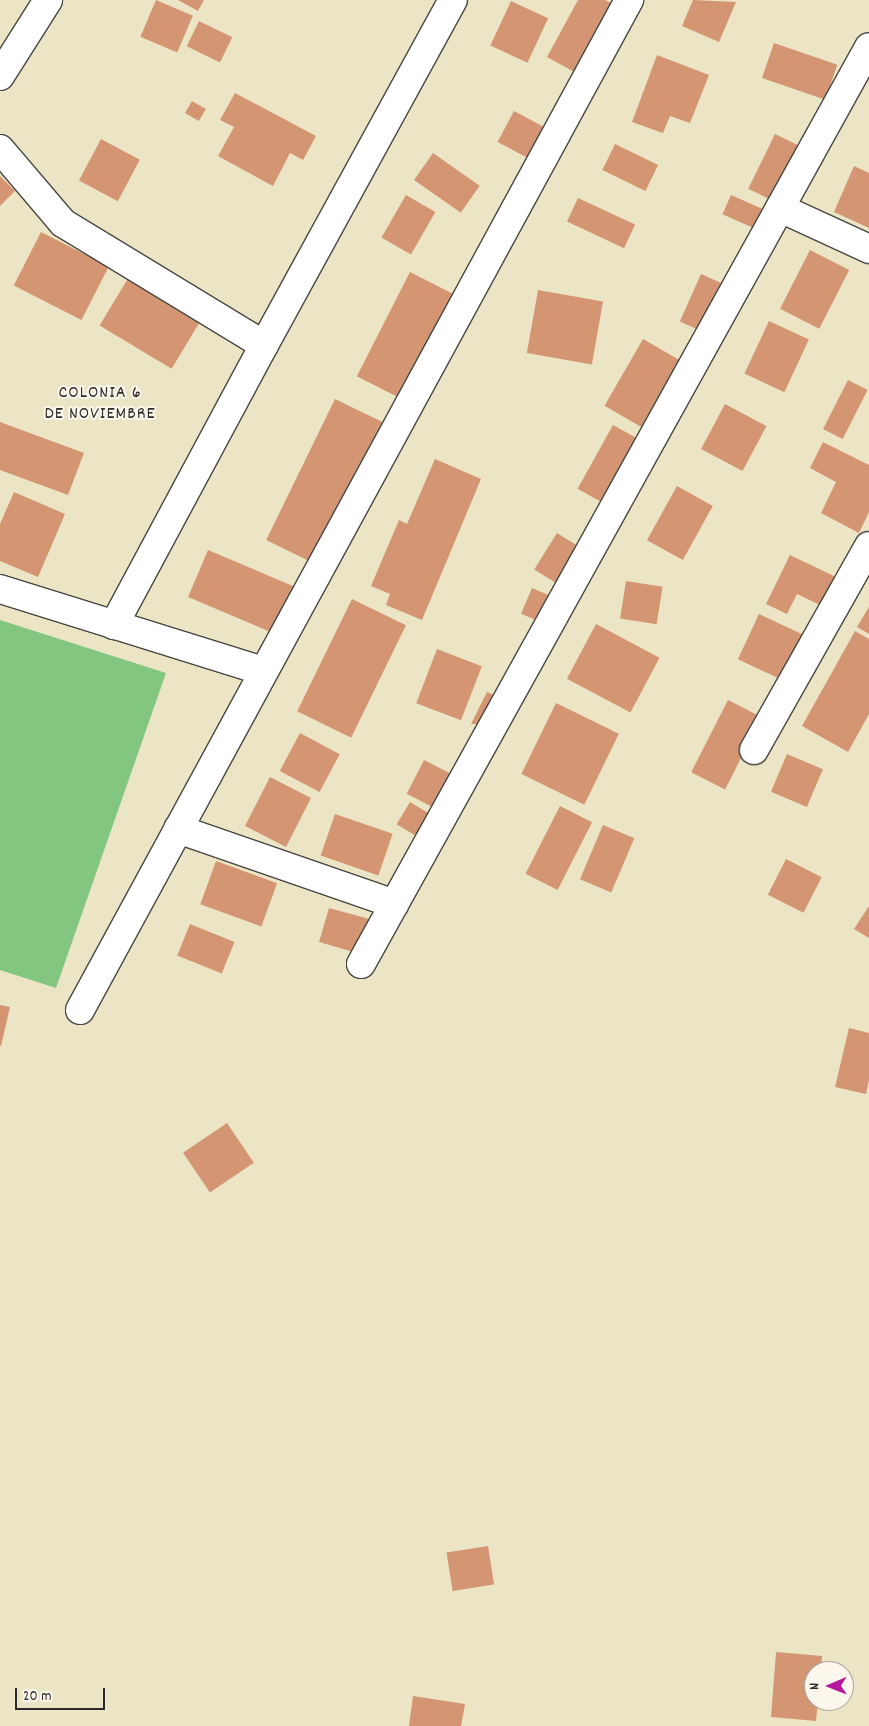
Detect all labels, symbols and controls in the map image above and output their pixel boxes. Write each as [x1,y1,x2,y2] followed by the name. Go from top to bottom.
[43,384,157,426] district label: COLONIA 6 DE NOVIEMBRE
[804,1661,854,1711] north arrow
[18,1678,108,1710] scale bar
[805,1683,825,1690] text: N
[23,1686,51,1708] text: 20 m

